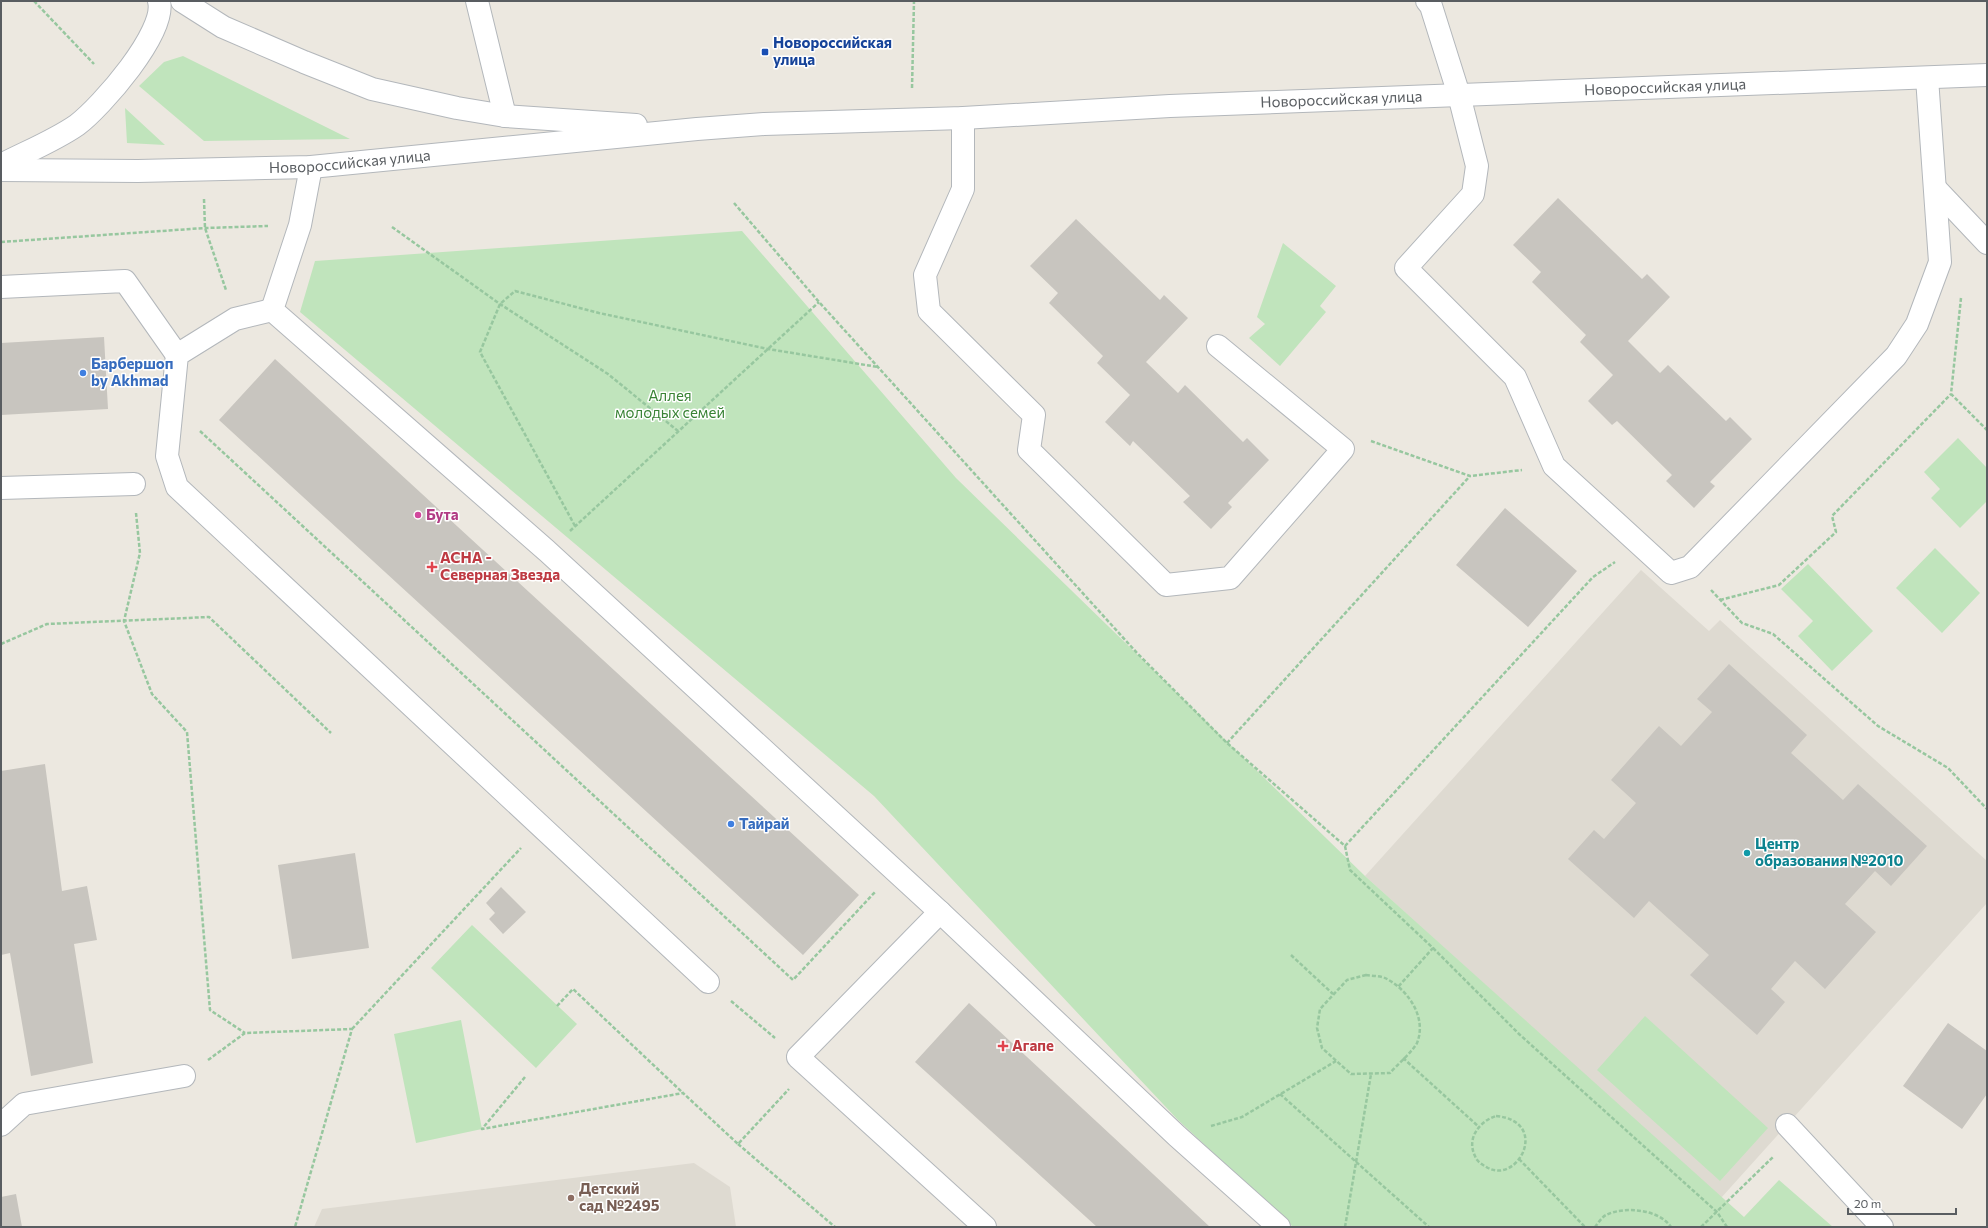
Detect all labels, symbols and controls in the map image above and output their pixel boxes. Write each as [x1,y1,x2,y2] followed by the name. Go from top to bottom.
[773,33,892,68] place label: Новороссийская улица
[760,47,770,57] marker: Новороссийская улица
[1584,74,1746,98] street label: Новороссийская улица
[1260,86,1423,111] street label: Новороссийская улица
[269,145,431,176] street label: Новороссийская улица
[91,354,173,389] place label: Барбершоп by Akhmad
[78,368,88,378] marker: Барбершоп by Akhmad
[615,386,725,421] park label: Аллея молодых семей
[426,505,459,523] place label: Бута
[413,510,423,520] marker: Бута
[440,548,560,583] place label: АСНА - Северная Звезда
[427,562,437,572] marker: АСНА - Северная Звезда
[739,814,790,832] place label: Тайрай
[726,819,736,829] marker: Тайрай
[1755,834,1903,869] place label: Центр образования №2010
[1742,848,1752,858] marker: Центр образования №2010
[1012,1036,1054,1054] place label: Агапе
[997,1040,1009,1052] marker: Агапе
[579,1179,660,1214] place label: Детский сад №2495
[1848,1190,1956,1216] scale bar
[566,1193,576,1203] marker: Детский сад №2495
[1854,1196,1881,1210] text: 20 m

